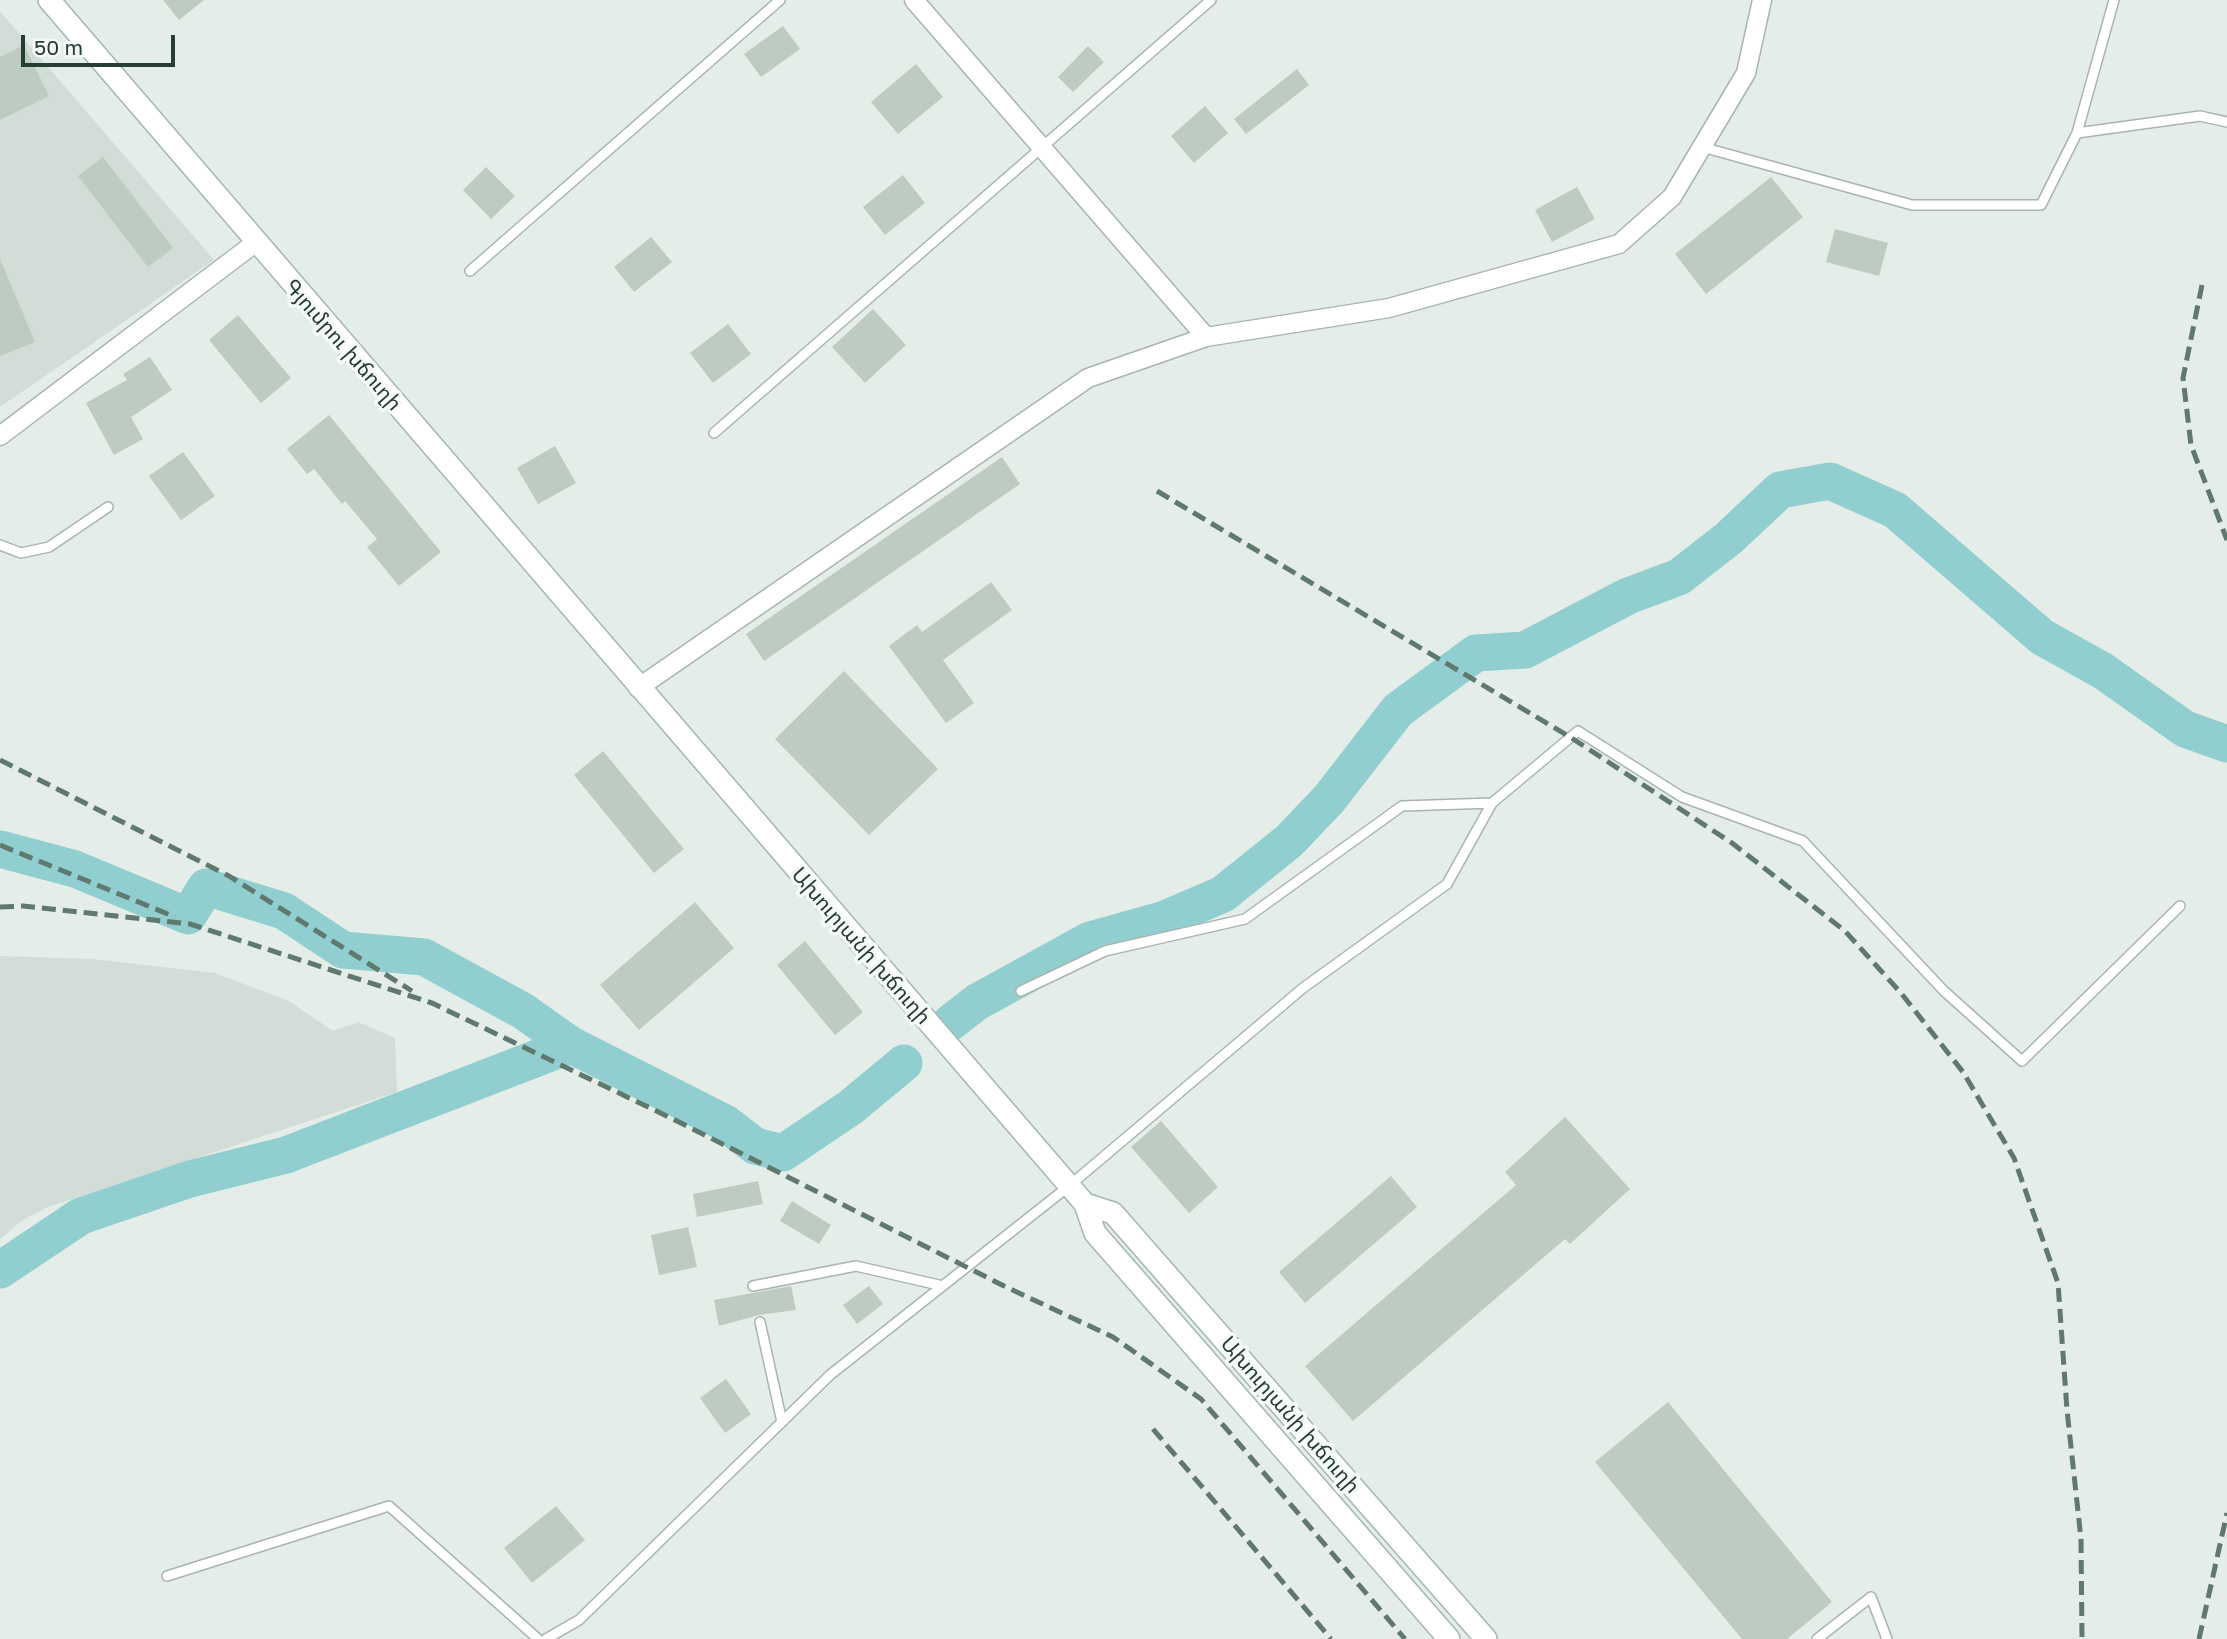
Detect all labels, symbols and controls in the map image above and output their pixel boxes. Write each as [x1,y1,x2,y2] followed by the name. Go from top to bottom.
[24,21,178,65] scale bar
[34,34,83,60] text: 50 m
[279,274,407,416] street label: Գյումրու խճուղի
[786,862,936,1030] street label: Ախուրյանի խճուղի
[1215,1331,1365,1499] street label: Ախուրյանի խճուղի

